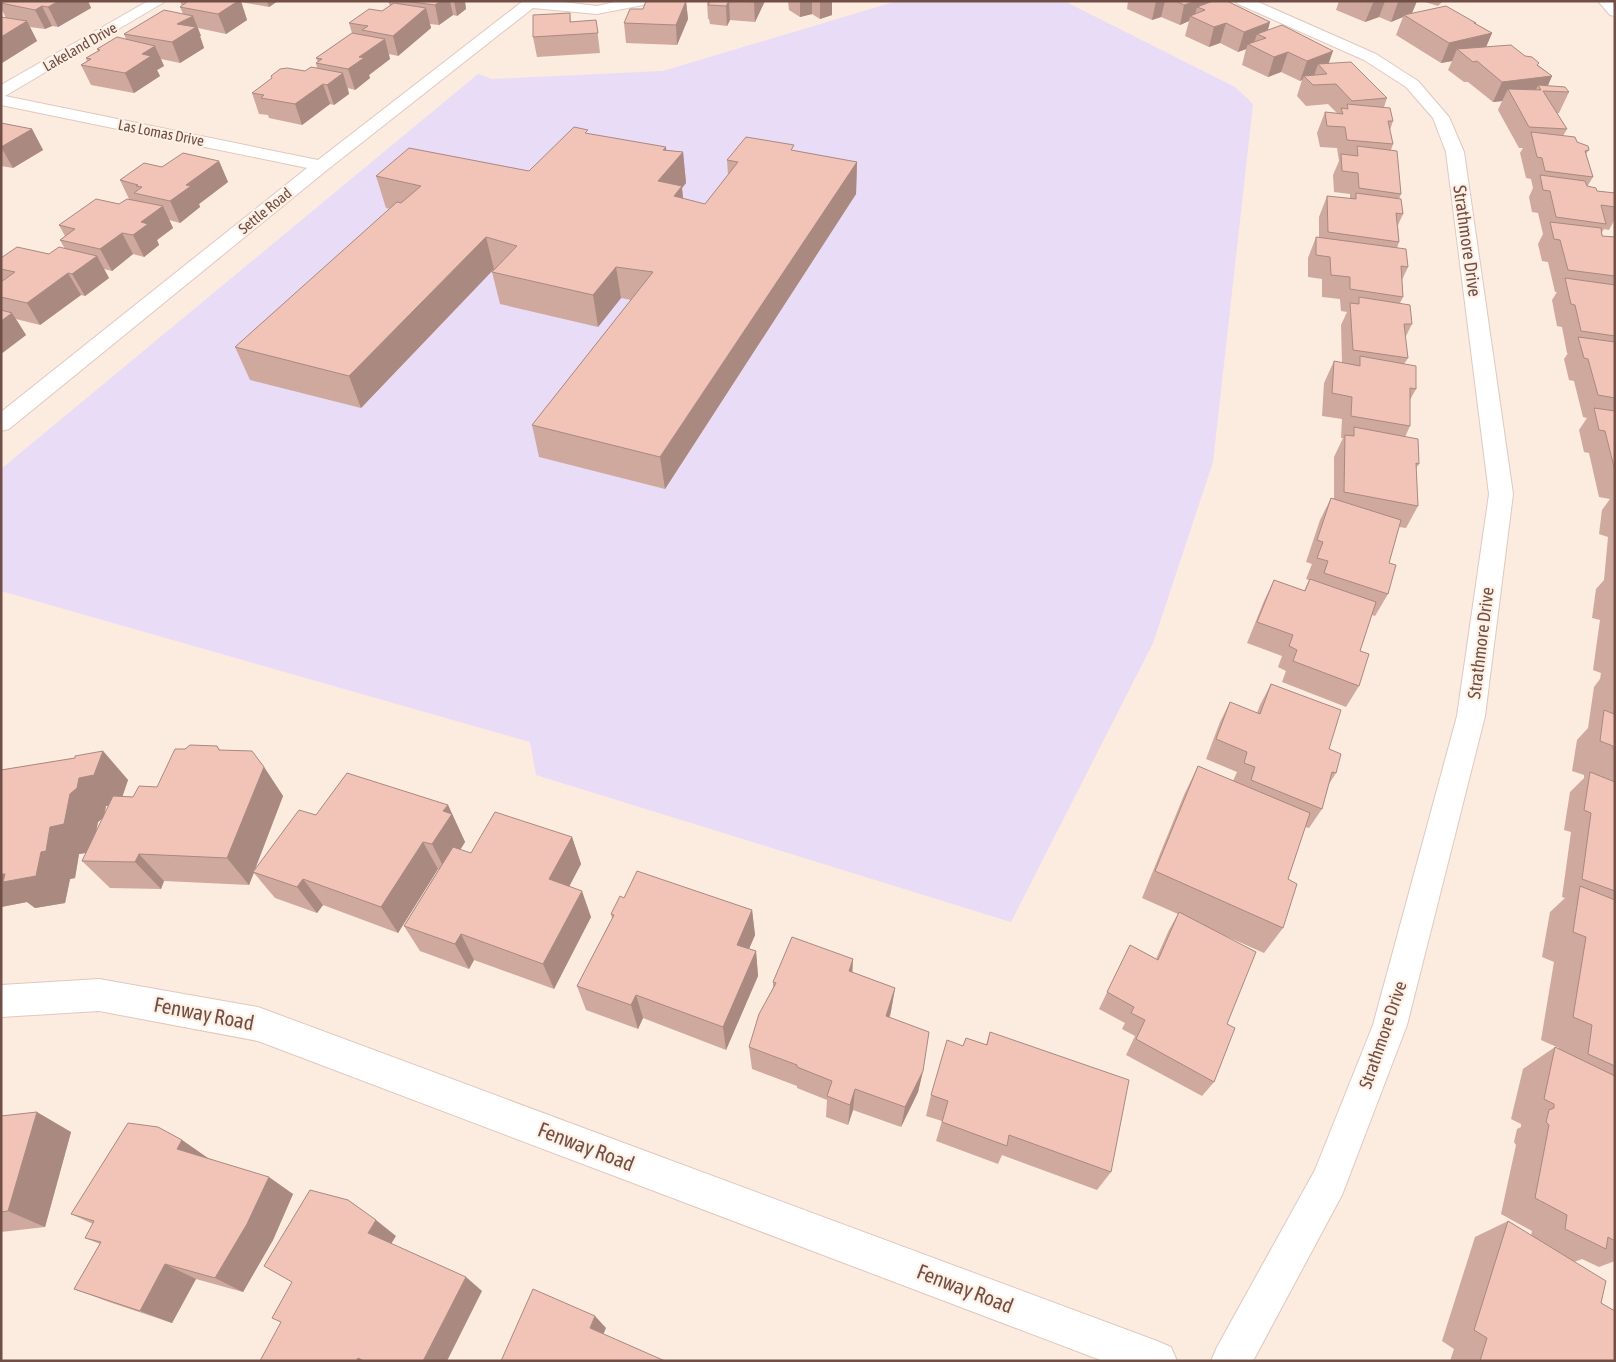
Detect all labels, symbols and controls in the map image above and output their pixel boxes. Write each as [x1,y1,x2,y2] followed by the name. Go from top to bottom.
[40,19,120,75] street label: Lakeland Drive
[117,116,206,149] street label: Las Lomas Drive
[235,184,295,237] street label: Settle Road
[1449,184,1486,298] street label: Strathmore Drive
[1463,586,1498,700] street label: Strathmore Drive
[1354,978,1411,1091] street label: Strathmore Drive
[152,992,256,1034] street label: Fenway Road
[535,1117,638,1175] street label: Fenway Road
[914,1259,1017,1317] street label: Fenway Road

